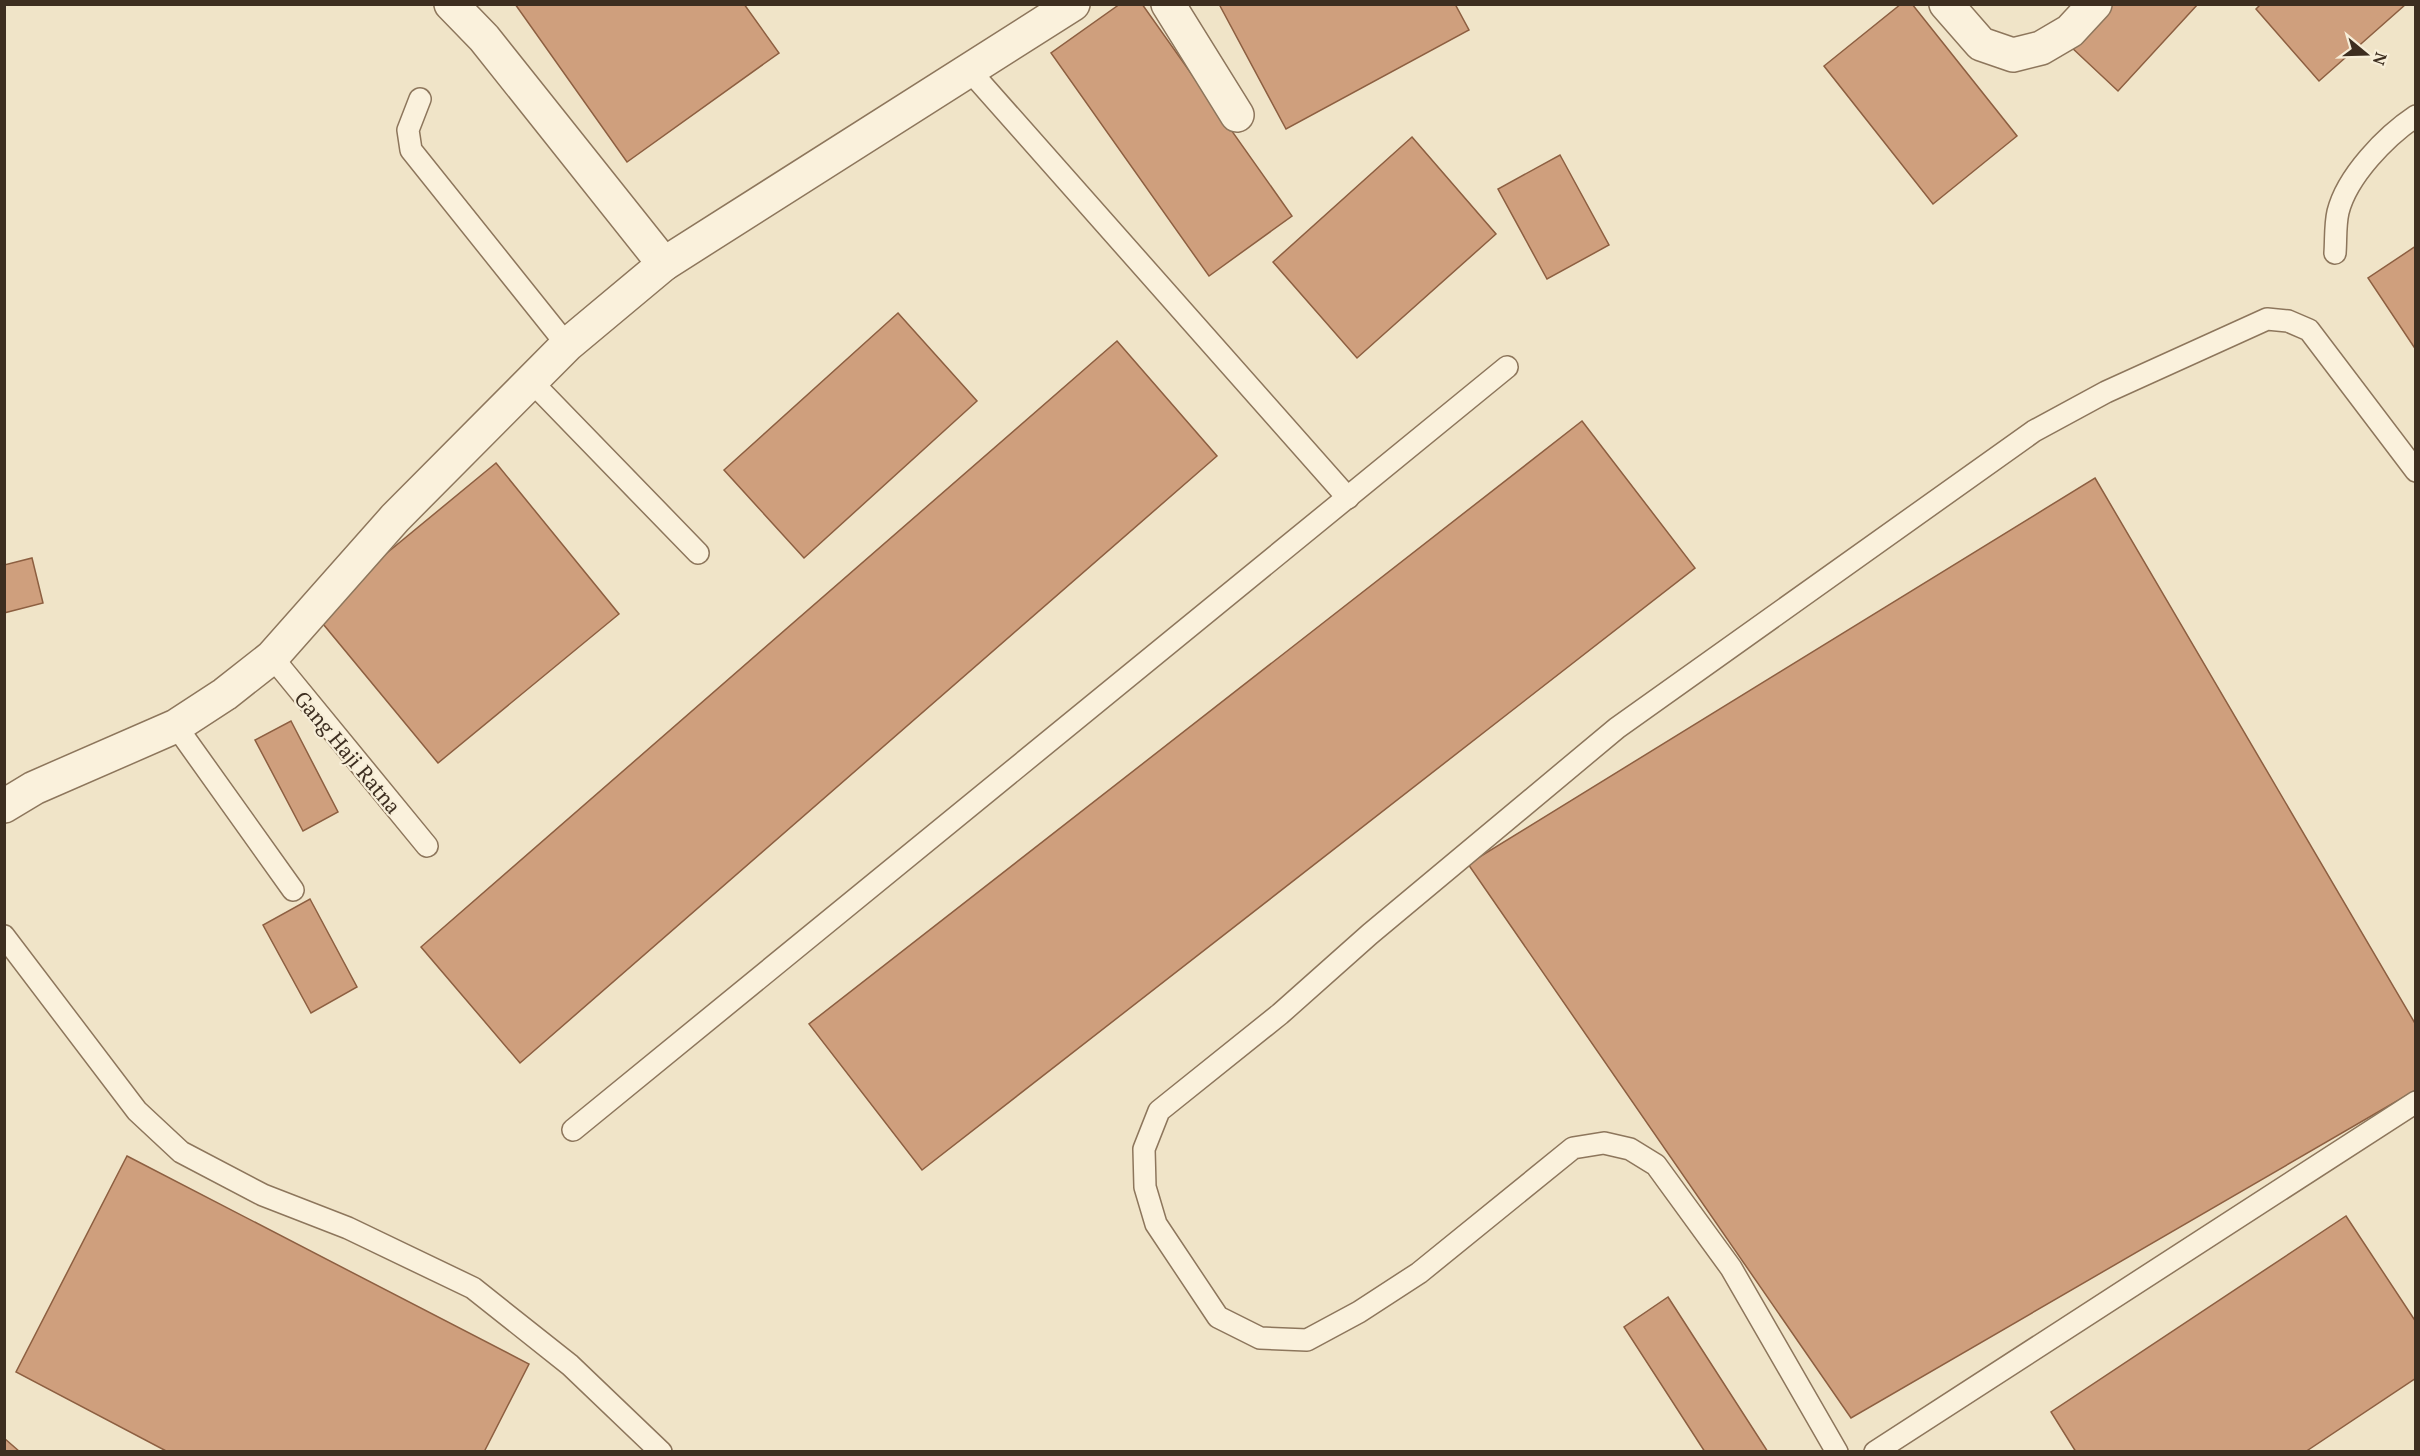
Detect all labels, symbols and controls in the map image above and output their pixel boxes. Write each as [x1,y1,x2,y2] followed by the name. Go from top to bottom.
[2336,24,2396,84] north arrow
[2368,50,2393,68] text: N
[288,685,408,819] street label: Gang Haji Ratna

